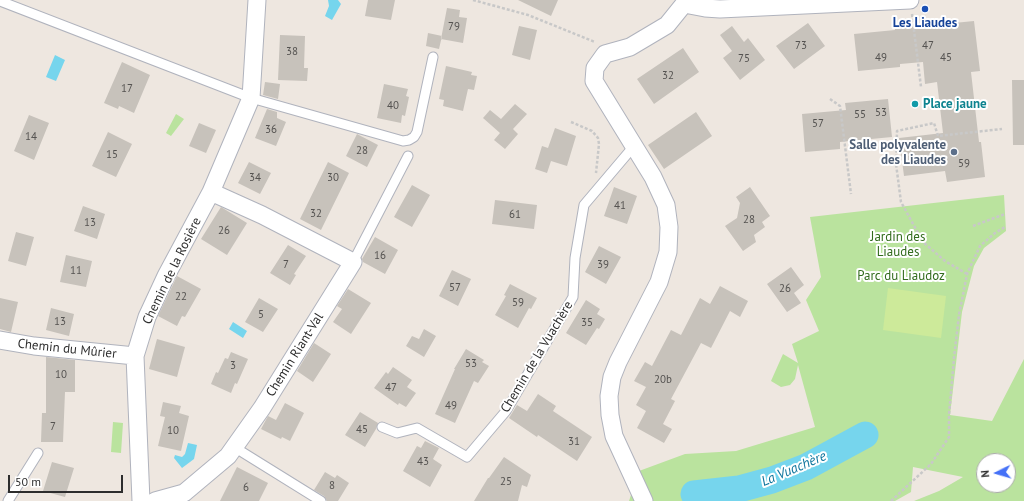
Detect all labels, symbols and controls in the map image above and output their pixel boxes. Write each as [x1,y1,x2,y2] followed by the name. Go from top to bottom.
[920,4,930,14] marker: Les Liaudes
[893,15,957,31] place label: Les Liaudes
[448,20,460,34] house number: 79
[795,39,807,53] house number: 73
[922,39,934,53] house number: 47
[286,45,298,59] house number: 38
[875,51,887,65] house number: 49
[940,51,952,65] house number: 45
[738,52,750,66] house number: 75
[662,69,674,83] house number: 32
[121,82,133,96] house number: 17
[923,96,987,112] place label: Place jaune
[387,99,399,113] house number: 40
[910,99,920,109] marker: Place jaune
[875,106,887,120] house number: 53
[854,108,866,122] house number: 55
[812,117,824,131] house number: 57
[265,123,277,137] house number: 36
[25,130,37,144] house number: 14
[849,137,946,168] place label: Salle polyvalente des Liaudes
[356,144,368,158] house number: 28
[949,147,959,157] marker: Salle polyvalente des Liaudes
[106,148,118,162] house number: 15
[958,157,970,171] house number: 59
[249,171,261,185] house number: 34
[327,171,339,185] house number: 30
[614,199,626,213] house number: 41
[310,207,322,221] house number: 32
[509,208,521,222] house number: 61
[743,213,755,227] house number: 28
[139,215,205,327] street label: Chemin de la Rosière
[84,216,96,230] house number: 13
[218,224,230,238] house number: 26
[871,229,925,260] park label: Jardin des Liaudes
[374,249,386,263] house number: 16
[283,258,289,272] house number: 7
[597,258,609,272] house number: 39
[70,264,82,278] house number: 11
[857,268,945,284] park label: Parc du Liaudoz
[449,281,461,295] house number: 57
[779,282,791,296] house number: 26
[175,290,187,304] house number: 22
[512,296,524,310] house number: 59
[498,298,576,416] street label: Chemin de la Vuachère
[258,308,264,322] house number: 5
[263,310,327,400] street label: Chemin Riant-Val
[54,315,66,329] house number: 13
[581,316,593,330] house number: 35
[17,336,117,362] street label: Chemin du Mûrier
[465,357,477,371] house number: 53
[230,359,236,373] house number: 3
[55,368,67,382] house number: 10
[654,373,672,387] house number: 20b
[385,381,397,395] house number: 47
[445,399,457,413] house number: 49
[50,420,56,434] house number: 7
[356,423,368,437] house number: 45
[167,424,179,438] house number: 10
[568,435,580,449] house number: 31
[759,448,829,490] water label: La Vuachère
[976,453,1016,493] north arrow
[417,455,429,469] house number: 43
[10,467,125,493] scale bar
[978,470,992,478] text: N
[15,474,41,489] text: 50 m
[500,475,512,489] house number: 25
[329,479,335,493] house number: 8
[243,481,249,495] house number: 6

